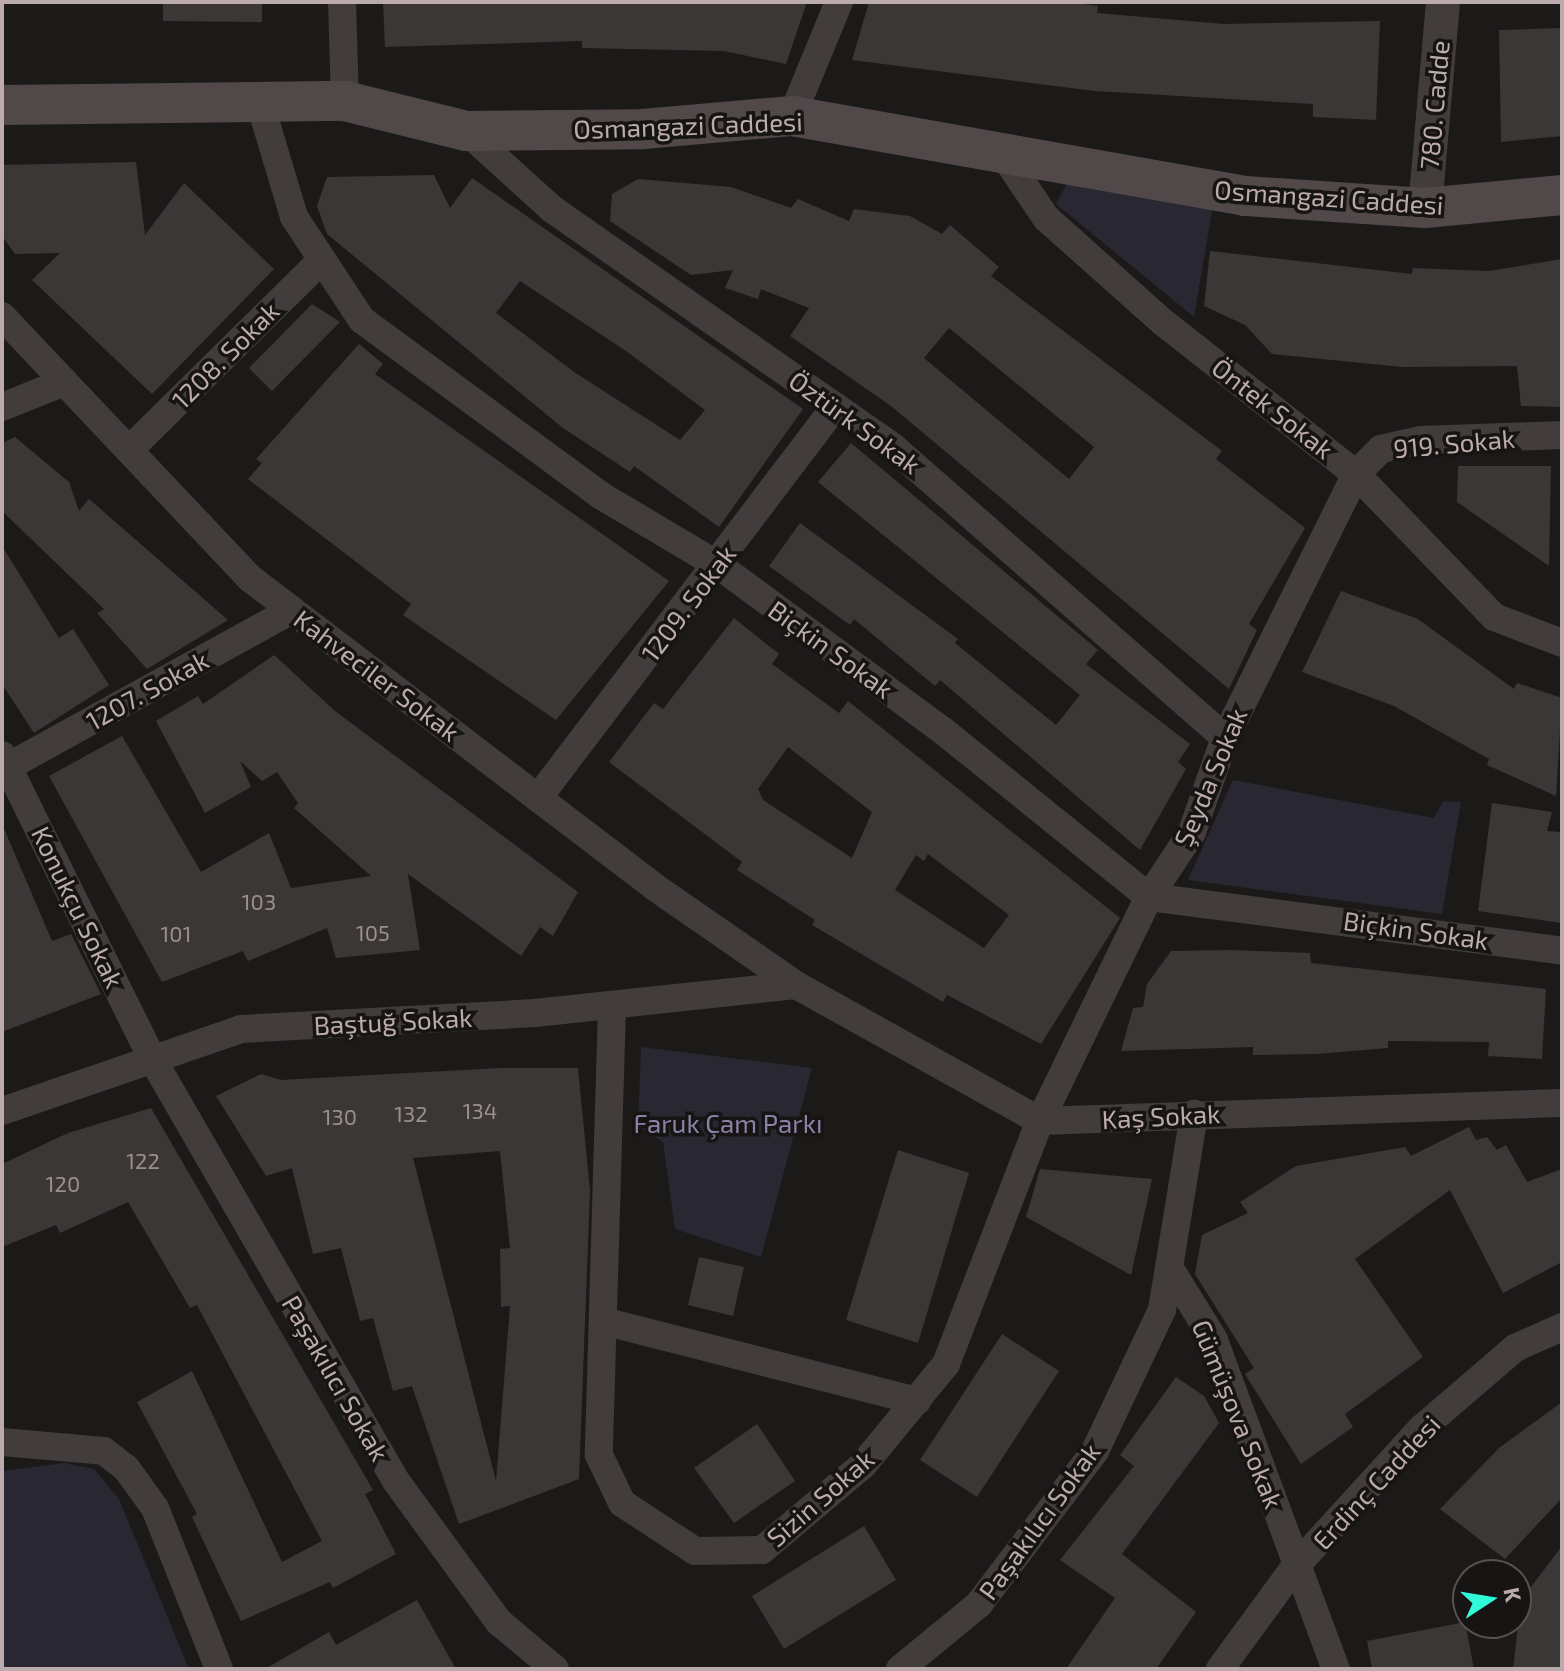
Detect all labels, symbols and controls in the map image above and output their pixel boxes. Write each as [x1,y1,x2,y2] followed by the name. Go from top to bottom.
[1413,39,1455,171] street label: 780. Cadde
[573,105,803,145] street label: Osmangazi Caddesi
[1213,173,1445,221] street label: Osmangazi Caddesi
[165,295,285,415] street label: 1208. Sokak
[1206,351,1340,465] street label: Öntek Sokak
[783,364,927,480] street label: Öztürk Sokak
[1392,422,1516,464] street label: 919. Sokak
[634,539,742,667] street label: 1209. Sokak
[763,593,899,705] street label: Biçkin Sokak
[288,603,466,747] street label: Kahveciler Sokak
[81,644,213,736] street label: 1207. Sokak
[1167,703,1253,851] street label: Şeyda Sokak
[25,821,131,993] street label: Konukçu Sokak
[242,889,276,915] house number: 103
[1342,904,1490,956] street label: Biçkin Sokak
[356,920,390,946] house number: 105
[161,921,191,947] house number: 101
[313,1001,473,1041] street label: Baştuğ Sokak
[1101,1097,1221,1135] street label: Kaş Sokak
[463,1098,497,1124] house number: 134
[394,1101,428,1127] house number: 132
[323,1104,357,1130] house number: 130
[633,1107,823,1139] park label: Faruk Çam Parkı
[126,1148,160,1174] house number: 122
[46,1171,80,1197] house number: 120
[276,1290,396,1466] street label: Paşakılıcı Sokak
[1186,1315,1290,1513] street label: Gümüşova Sokak
[1306,1408,1446,1556] street label: Erdinç Caddesi
[972,1437,1106,1605] street label: Paşakılıcı Sokak
[760,1443,880,1553] street label: Sizin Sokak
[1452,1559,1532,1639] north arrow
[1499,1585,1528,1604] text: K

